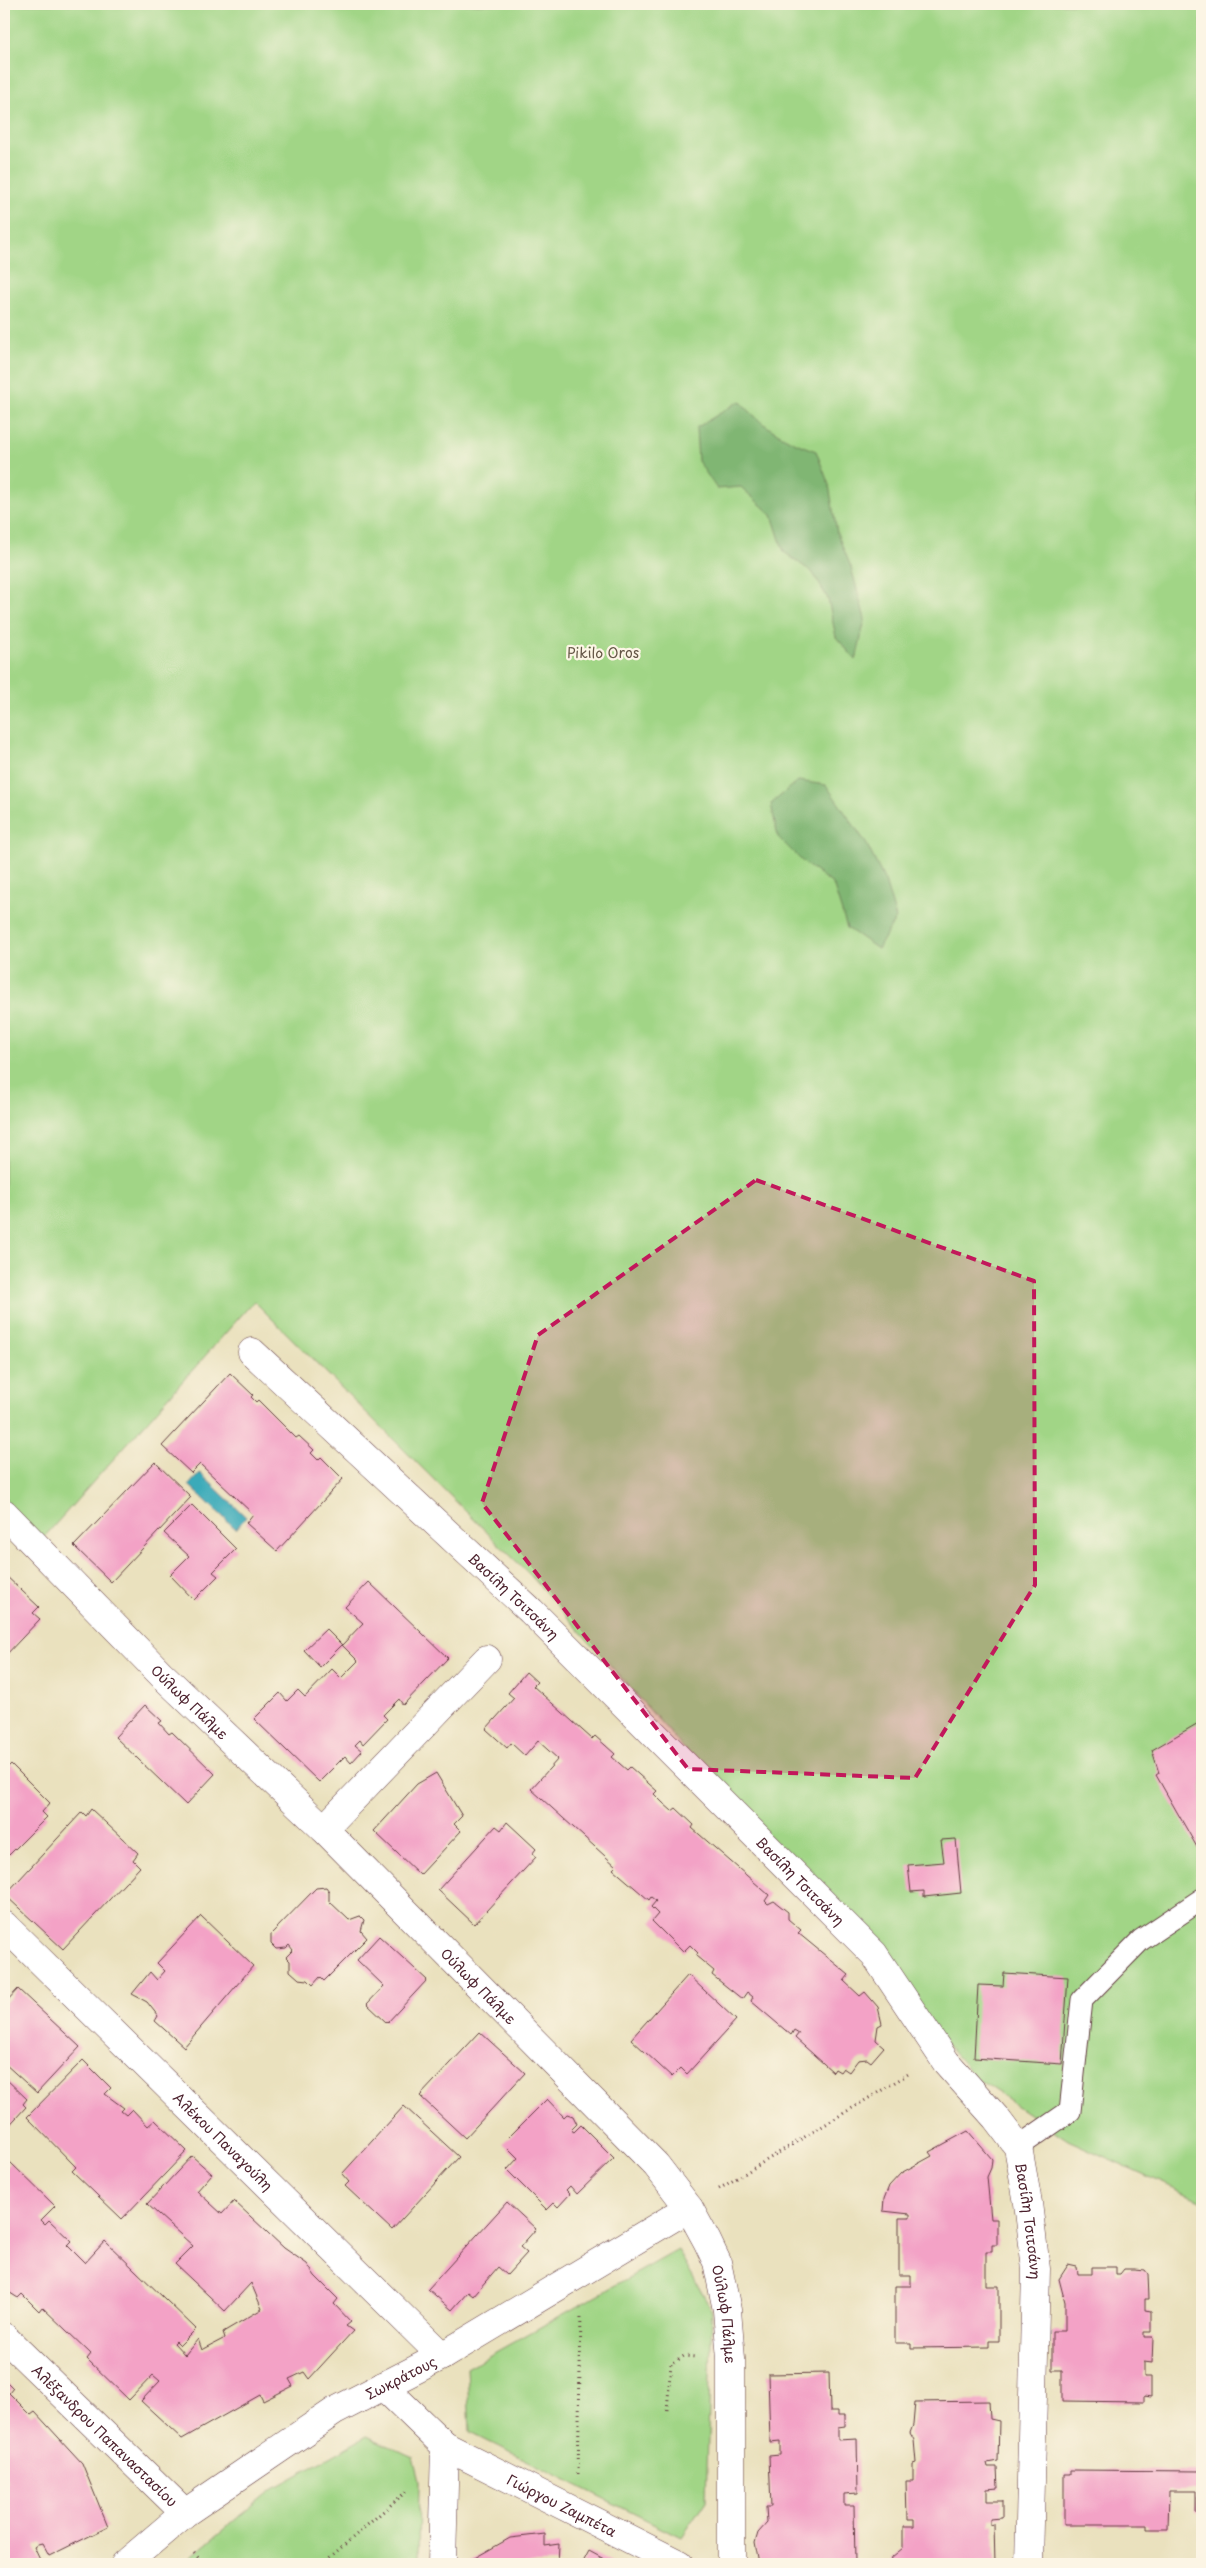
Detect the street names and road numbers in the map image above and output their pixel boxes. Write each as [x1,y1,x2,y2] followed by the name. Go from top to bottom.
[464,1548,564,1644] street label: Βασίλη Τσιτσάνη
[147,1660,234,1744] street label: Ούλωφ Πάλμε
[751,1831,850,1930] street label: Βασίλη Τσιτσάνη
[436,1943,522,2029] street label: Ούλωφ Πάλμε
[169,2087,278,2195] street label: Αλέκου Παναγούλη
[1010,2161,1047,2280] street label: Βασίλη Τσιτσάνη
[707,2263,742,2364] street label: Ούλωφ Πάλμε
[362,2350,440,2404] street label: Σωκράτους
[28,2359,183,2511] street label: Αλέξανδρου Παπαναστασίου
[504,2469,620,2541] street label: Γιώργου Ζαμπέτα

